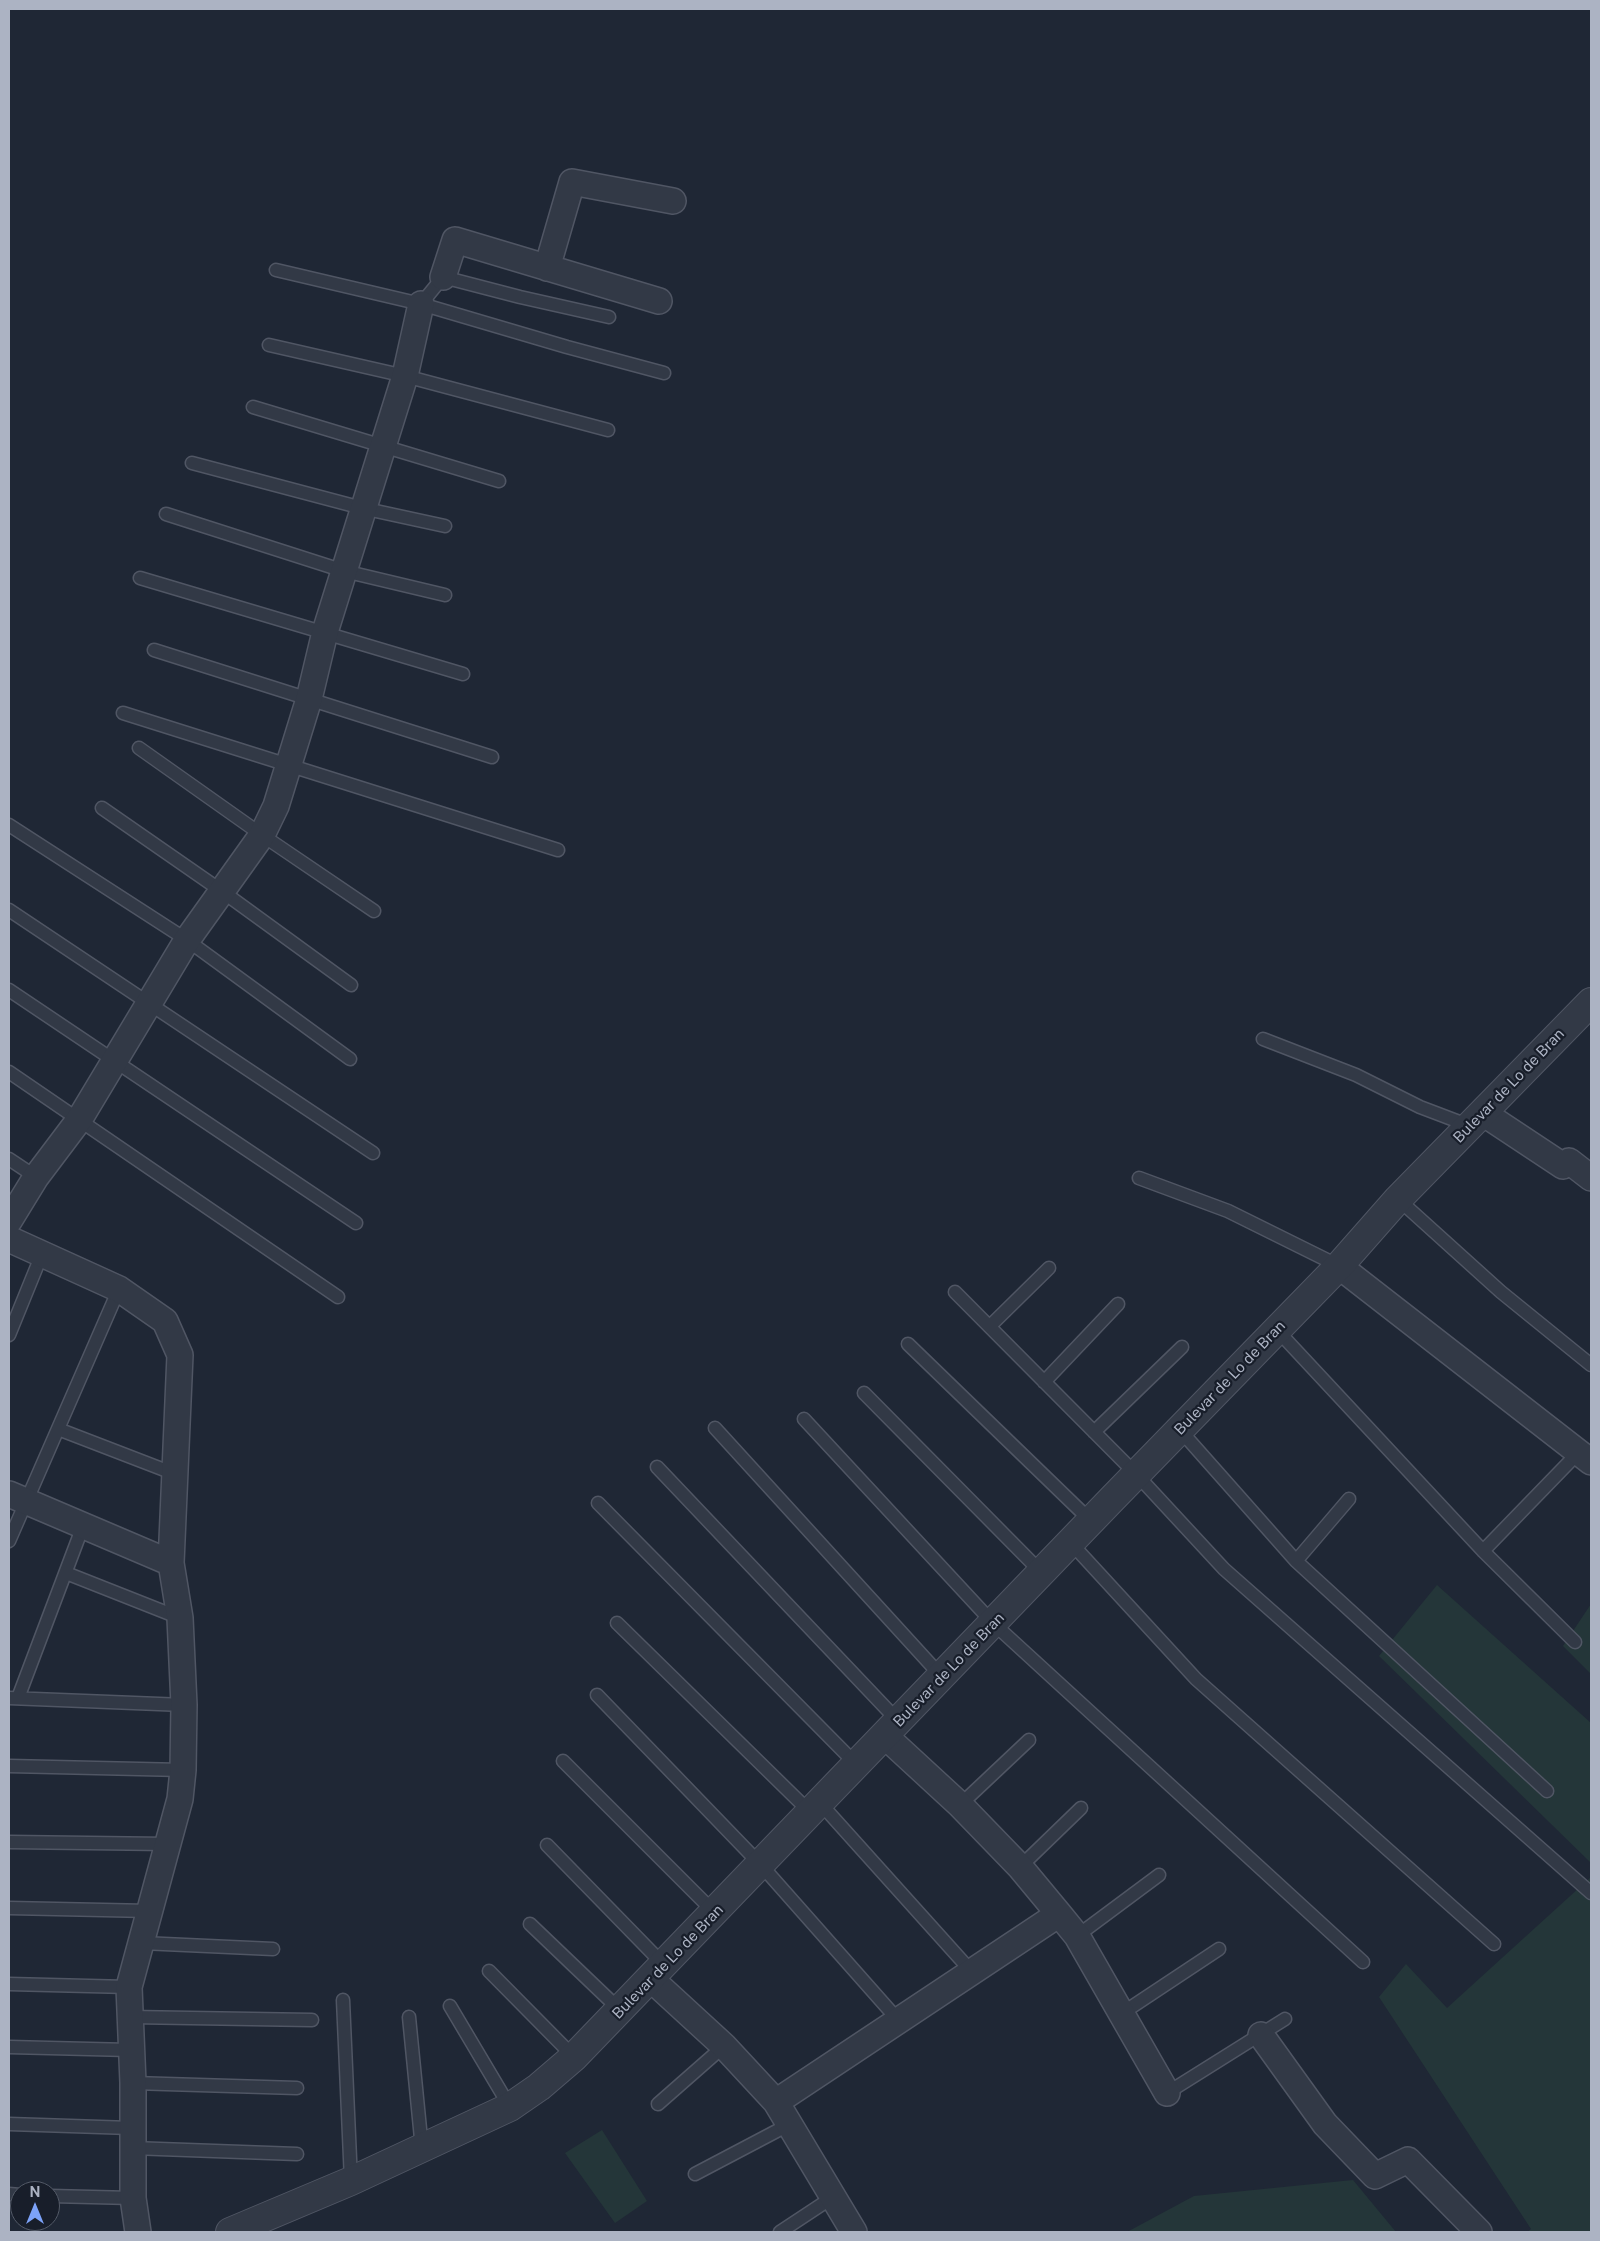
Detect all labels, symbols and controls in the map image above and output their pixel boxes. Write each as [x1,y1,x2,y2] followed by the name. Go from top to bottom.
[1450,1025,1568,1147] street label: Bulevar de Lo de Bran
[1171,1317,1289,1439] street label: Bulevar de Lo de Bran
[890,1609,1008,1731] street label: Bulevar de Lo de Bran
[609,1901,727,2023] street label: Bulevar de Lo de Bran
[10,2181,60,2231] north arrow
[30,2184,40,2200] text: N

